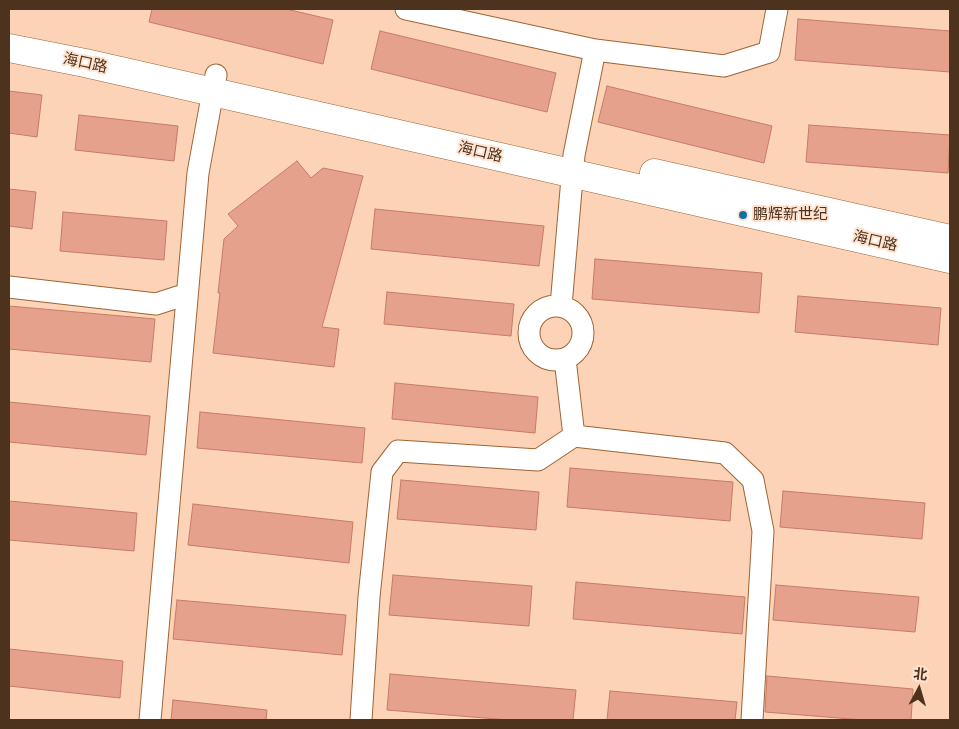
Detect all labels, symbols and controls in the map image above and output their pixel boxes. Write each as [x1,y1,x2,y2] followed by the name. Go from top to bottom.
[61,51,109,77] street label: 海口路
[456,139,504,167] street label: 海口路
[753,206,828,224] place label: 鹏辉新世纪
[737,209,749,221] marker: 鹏辉新世纪
[851,228,899,256] street label: 海口路
[894,664,944,714] north arrow
[913,665,928,683] text: 北

